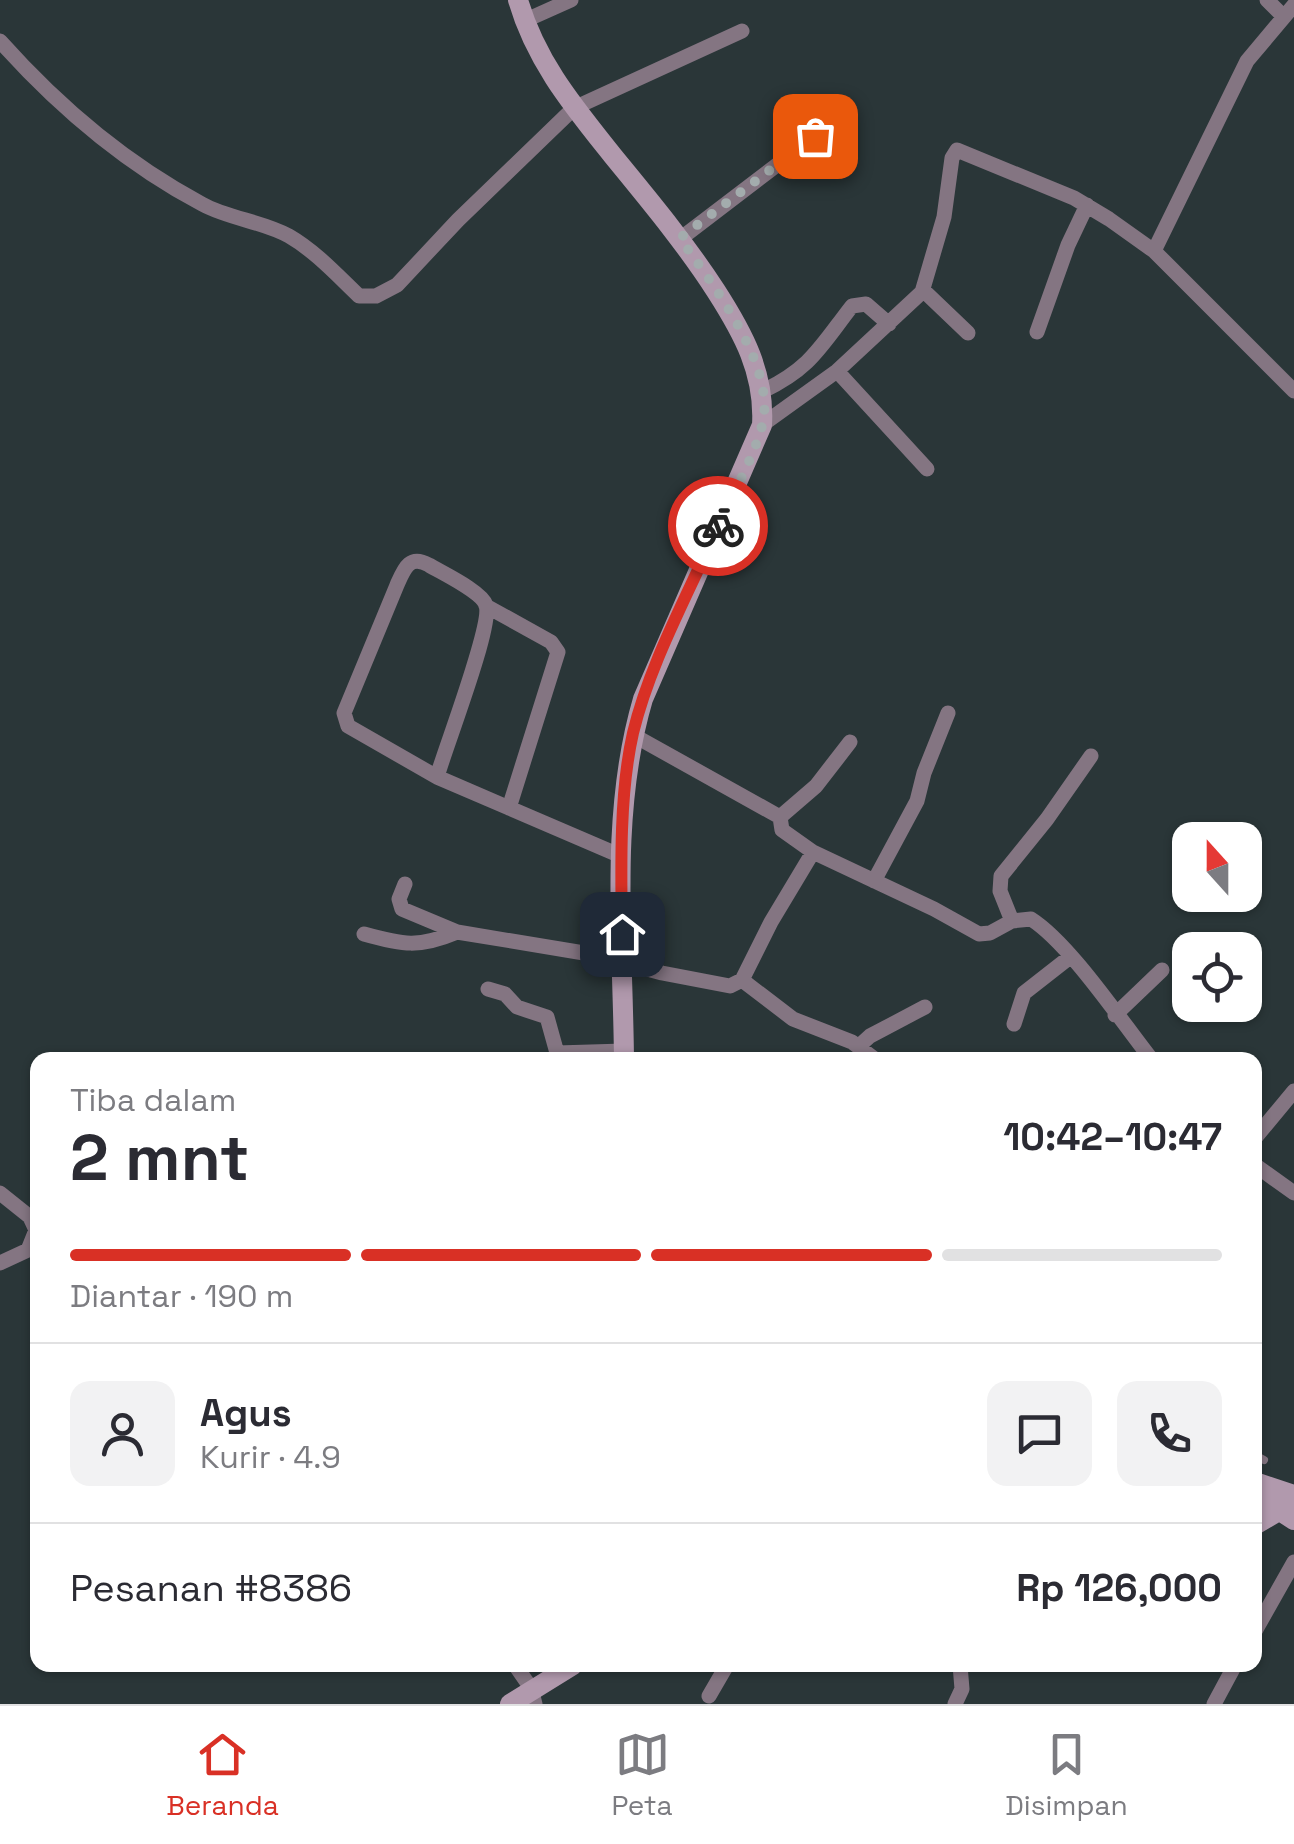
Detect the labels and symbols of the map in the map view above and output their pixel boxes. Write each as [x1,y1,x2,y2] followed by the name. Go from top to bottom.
[773,94,858,179] pin
[668,476,768,576] courier
[1172,822,1262,912] north arrow
[580,892,665,977] pin

